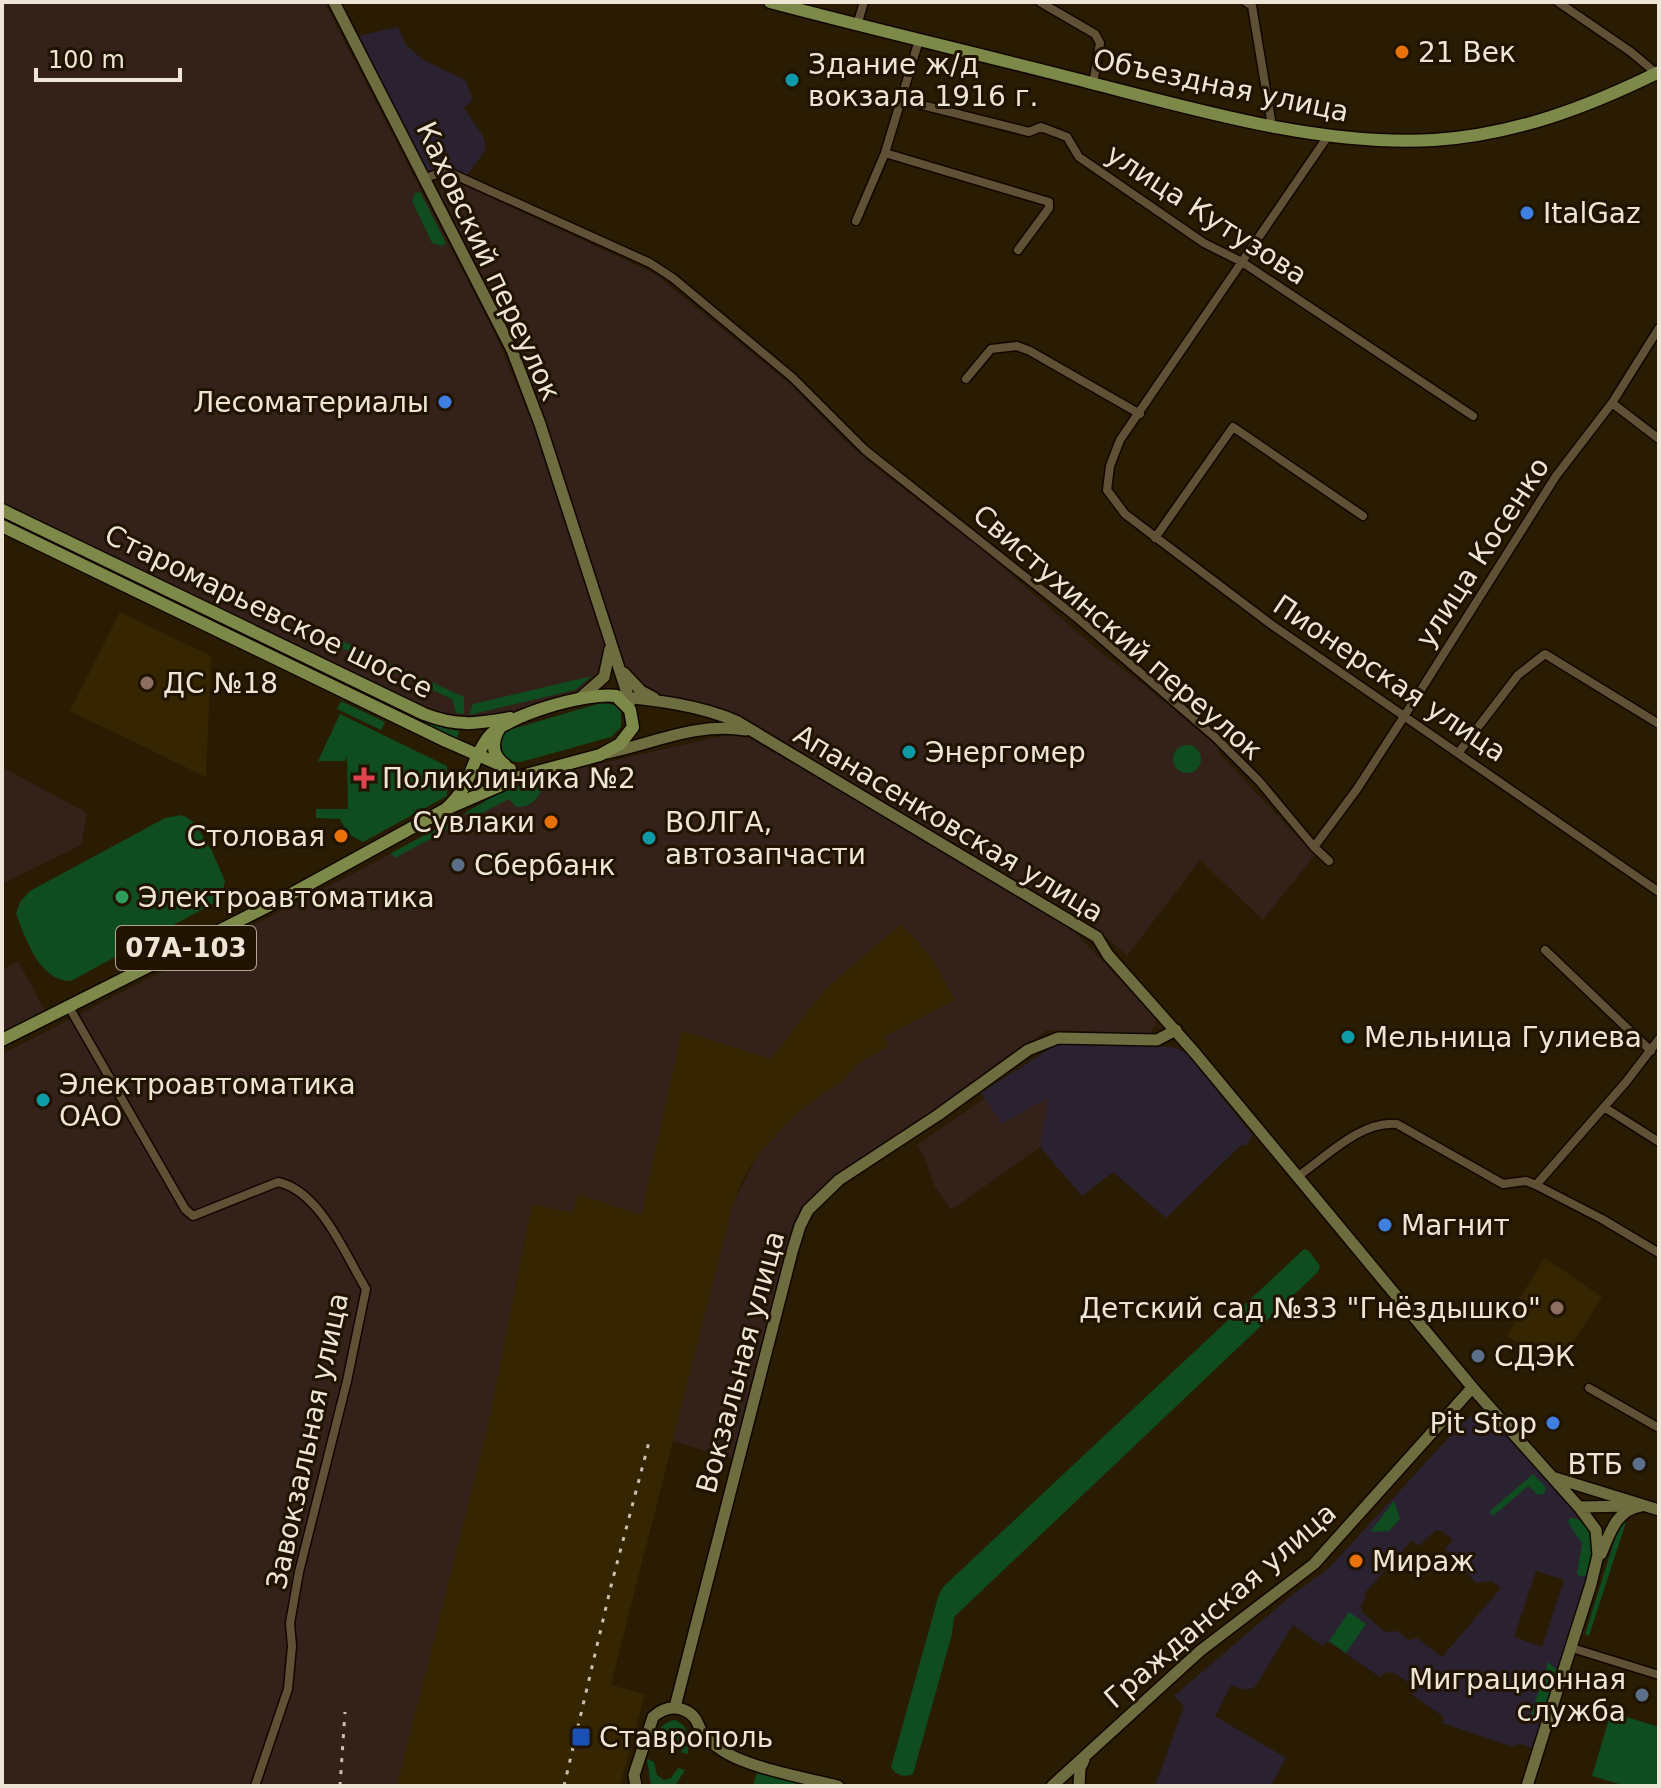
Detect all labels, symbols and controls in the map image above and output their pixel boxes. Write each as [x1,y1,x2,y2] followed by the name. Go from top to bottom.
[36,32,180,82] scale bar
[1418,36,1516,69] place label: 21 Век
[1090,42,1352,129] street label: Объездная улица
[1393,43,1411,61] marker: 21 Век
[48,46,125,74] text: 100 m
[808,48,1038,113] place label: Здание ж/д вокзала 1916 г.
[783,71,801,89] marker: Здание ж/д вокзала 1916 г.
[409,117,568,406] street label: Каховский переулок
[1100,137,1313,292] street label: улица Кутузова
[1543,197,1641,230] place label: ItalGaz
[1518,204,1536,222] marker: ItalGaz
[193,386,429,419] place label: Лесоматериалы
[436,393,454,411] marker: Лесоматериалы
[1409,451,1556,653] street label: улица Косенко
[966,498,1269,767] street label: Свистухинский переулок
[100,518,438,705] street label: Старомарьевское шоссе
[1267,588,1512,769] street label: Пионерская улица
[163,667,278,700] place label: ДС №18
[138,674,156,692] marker: ДС №18
[788,718,1110,929] street label: Апанасенковская улица
[925,736,1086,769] place label: Энергомер
[900,743,918,761] marker: Энергомер
[382,762,636,795] place label: Поликлиника №2
[353,767,375,789] marker: Поликлиника №2
[412,806,535,839] place label: Сувлаки
[665,806,866,871] place label: ВОЛГА, автозапчасти
[542,813,560,831] marker: Сувлаки
[186,820,325,853] place label: Столовая
[332,827,350,845] marker: Столовая
[640,829,658,847] marker: ВОЛГА, автозапчасти
[474,849,615,882] place label: Сбербанк
[449,856,467,874] marker: Сбербанк
[138,881,435,914] place label: Электроавтоматика
[113,888,131,906] marker: Электроавтоматика
[116,926,256,970] road number: 07А-103
[1364,1021,1642,1054] place label: Мельница Гулиева
[1339,1028,1357,1046] marker: Мельница Гулиева
[59,1068,356,1133] place label: Электроавтоматика ОАО
[34,1091,52,1109] marker: Электроавтоматика ОАО
[1401,1209,1510,1242] place label: Магнит
[1376,1216,1394,1234] marker: Магнит
[690,1228,791,1497] street label: Вокзальная улица
[260,1290,355,1592] street label: Завокзальная улица
[1079,1292,1541,1325] place label: Детский сад №33 "Гнёздышко"
[1548,1299,1566,1317] marker: Детский сад №33 "Гнёздышко"
[1494,1340,1575,1373] place label: СДЭК
[1469,1347,1487,1365] marker: СДЭК
[1429,1407,1537,1440] place label: Pit Stop
[1544,1414,1562,1432] marker: Pit Stop
[1567,1448,1623,1481] place label: ВТБ
[1630,1455,1648,1473] marker: ВТБ
[1098,1496,1343,1715] street label: Гражданская улица
[1372,1545,1475,1578] place label: Мираж
[1347,1552,1365,1570] marker: Мираж
[1409,1663,1626,1728] place label: Миграционная служба
[1633,1686,1651,1704] marker: Миграционная служба
[599,1721,773,1754] place label: Ставрополь
[570,1726,592,1748] marker: Ставрополь

